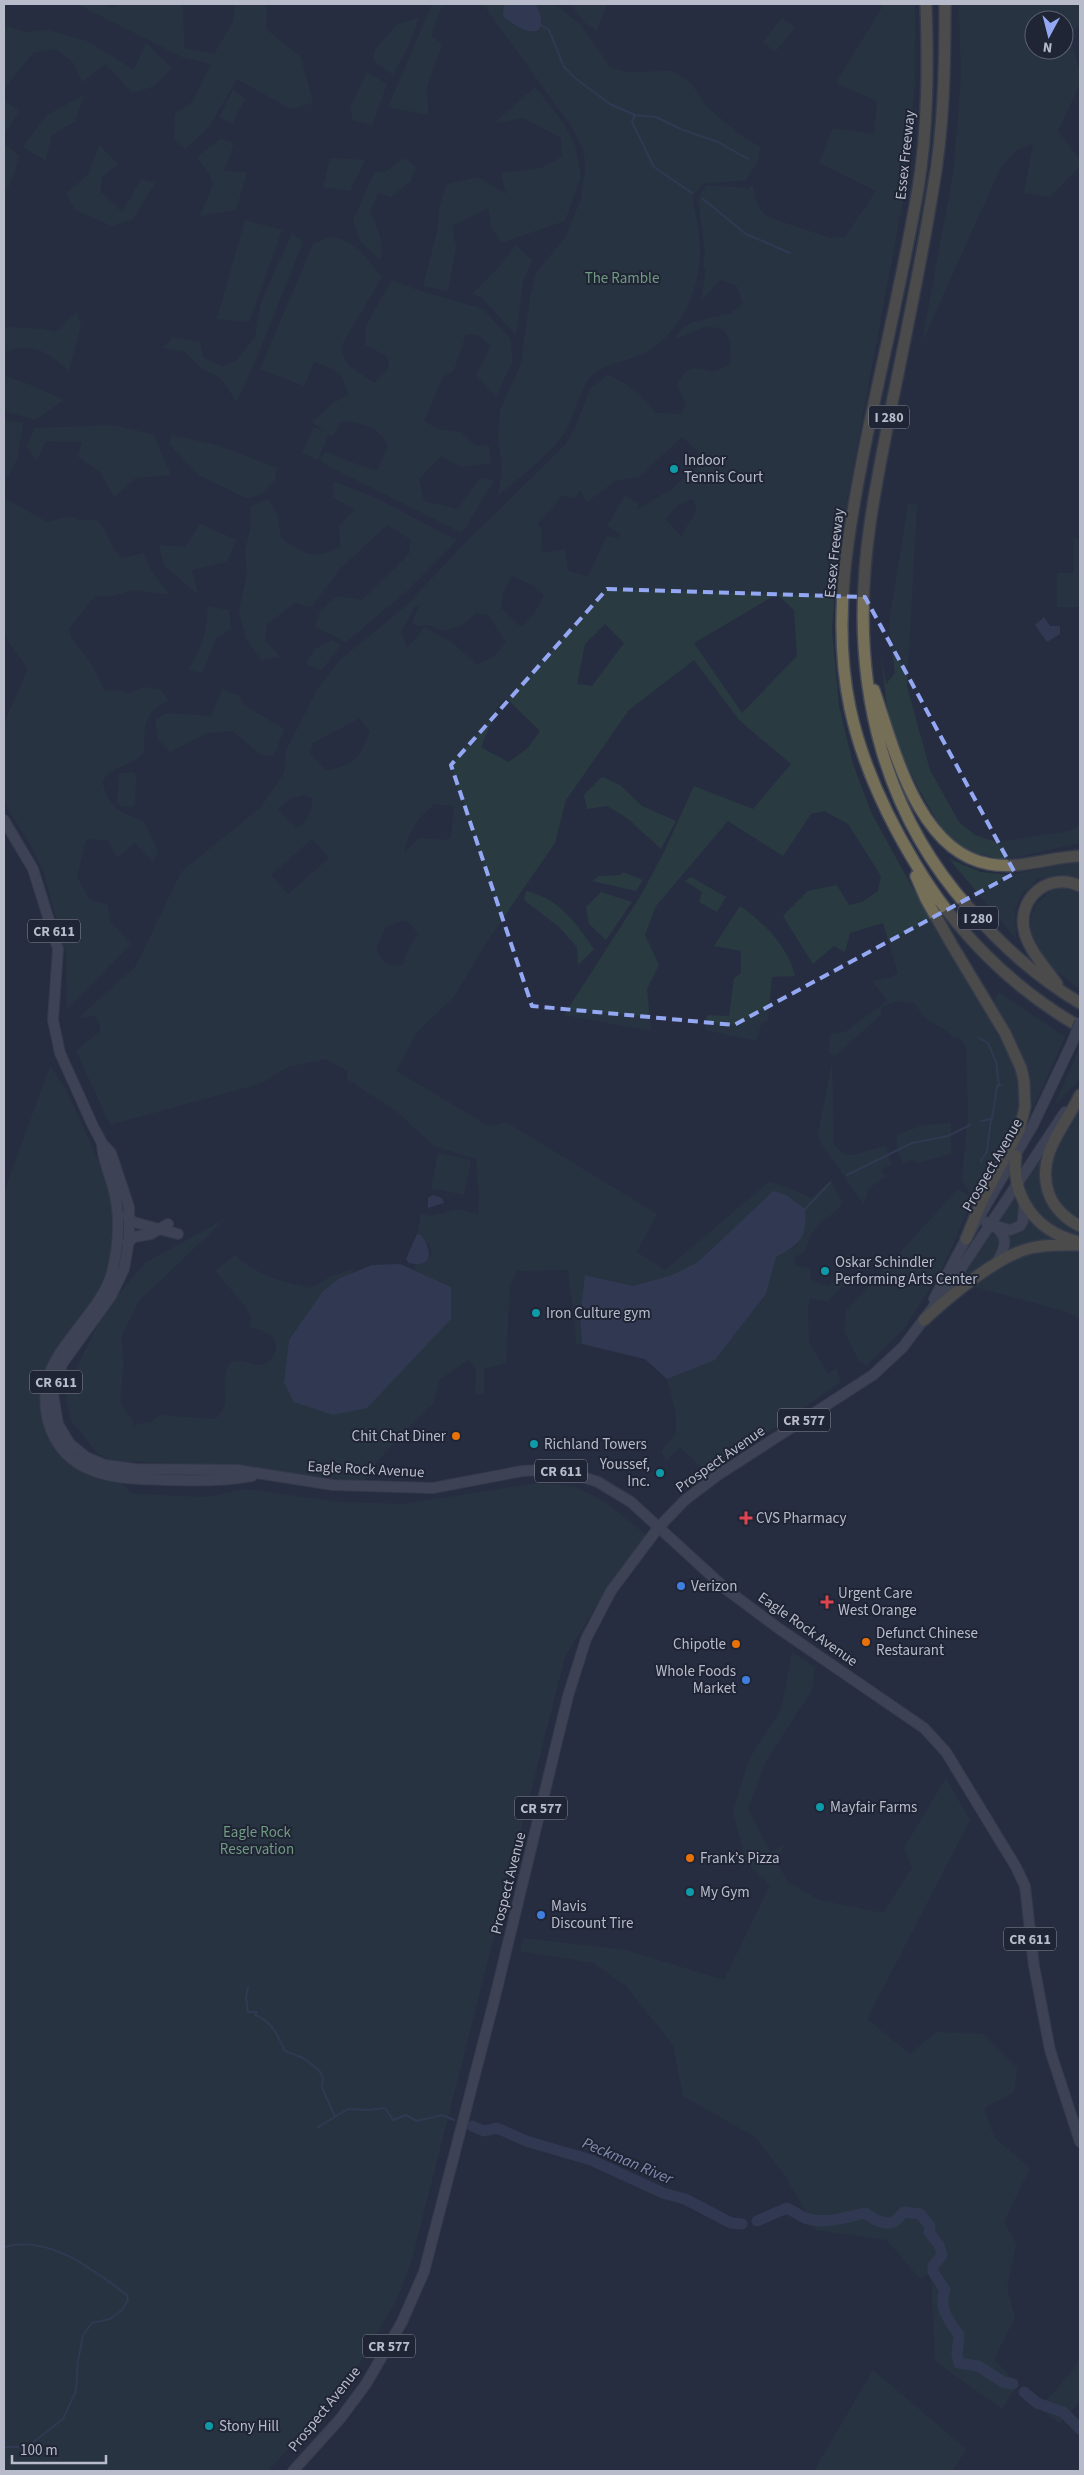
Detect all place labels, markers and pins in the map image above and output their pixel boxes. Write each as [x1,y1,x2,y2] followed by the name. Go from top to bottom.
[684,450,763,488] place label: Indoor Tennis Court
[668,463,680,475] marker: Indoor Tennis Court
[835,1252,978,1290] place label: Oskar Schindler Performing Arts Center
[819,1265,831,1277] marker: Oskar Schindler Performing Arts Center
[546,1303,651,1324] place label: Iron Culture gym
[530,1307,542,1319] marker: Iron Culture gym
[352,1426,447,1447] place label: Chit Chat Diner
[450,1430,462,1442] marker: Chit Chat Diner
[544,1434,647,1455] place label: Richland Towers
[528,1438,540,1450] marker: Richland Towers
[599,1454,650,1492] place label: Youssef, Inc.
[654,1467,666,1479] marker: Youssef, Inc.
[756,1508,846,1529] place label: CVS Pharmacy
[740,1512,752,1524] marker: CVS Pharmacy
[691,1576,737,1597] place label: Verizon
[675,1580,687,1592] marker: Verizon
[838,1583,917,1621] place label: Urgent Care West Orange
[820,1595,834,1609] marker: Urgent Care West Orange
[876,1623,978,1661] place label: Defunct Chinese Restaurant
[673,1634,726,1655] place label: Chipotle
[860,1636,872,1648] marker: Defunct Chinese Restaurant
[730,1638,742,1650] marker: Chipotle
[656,1661,736,1699] place label: Whole Foods Market
[740,1674,752,1686] marker: Whole Foods Market
[830,1797,917,1818] place label: Mayfair Farms
[814,1801,826,1813] marker: Mayfair Farms
[700,1848,779,1869] place label: Frank’s Pizza
[684,1852,696,1864] marker: Frank’s Pizza
[700,1882,750,1903] place label: My Gym
[684,1886,696,1898] marker: My Gym
[551,1896,634,1934] place label: Mavis Discount Tire
[535,1909,547,1921] marker: Mavis Discount Tire
[219,2416,279,2437] place label: Stony Hill
[203,2420,215,2432] marker: Stony Hill

